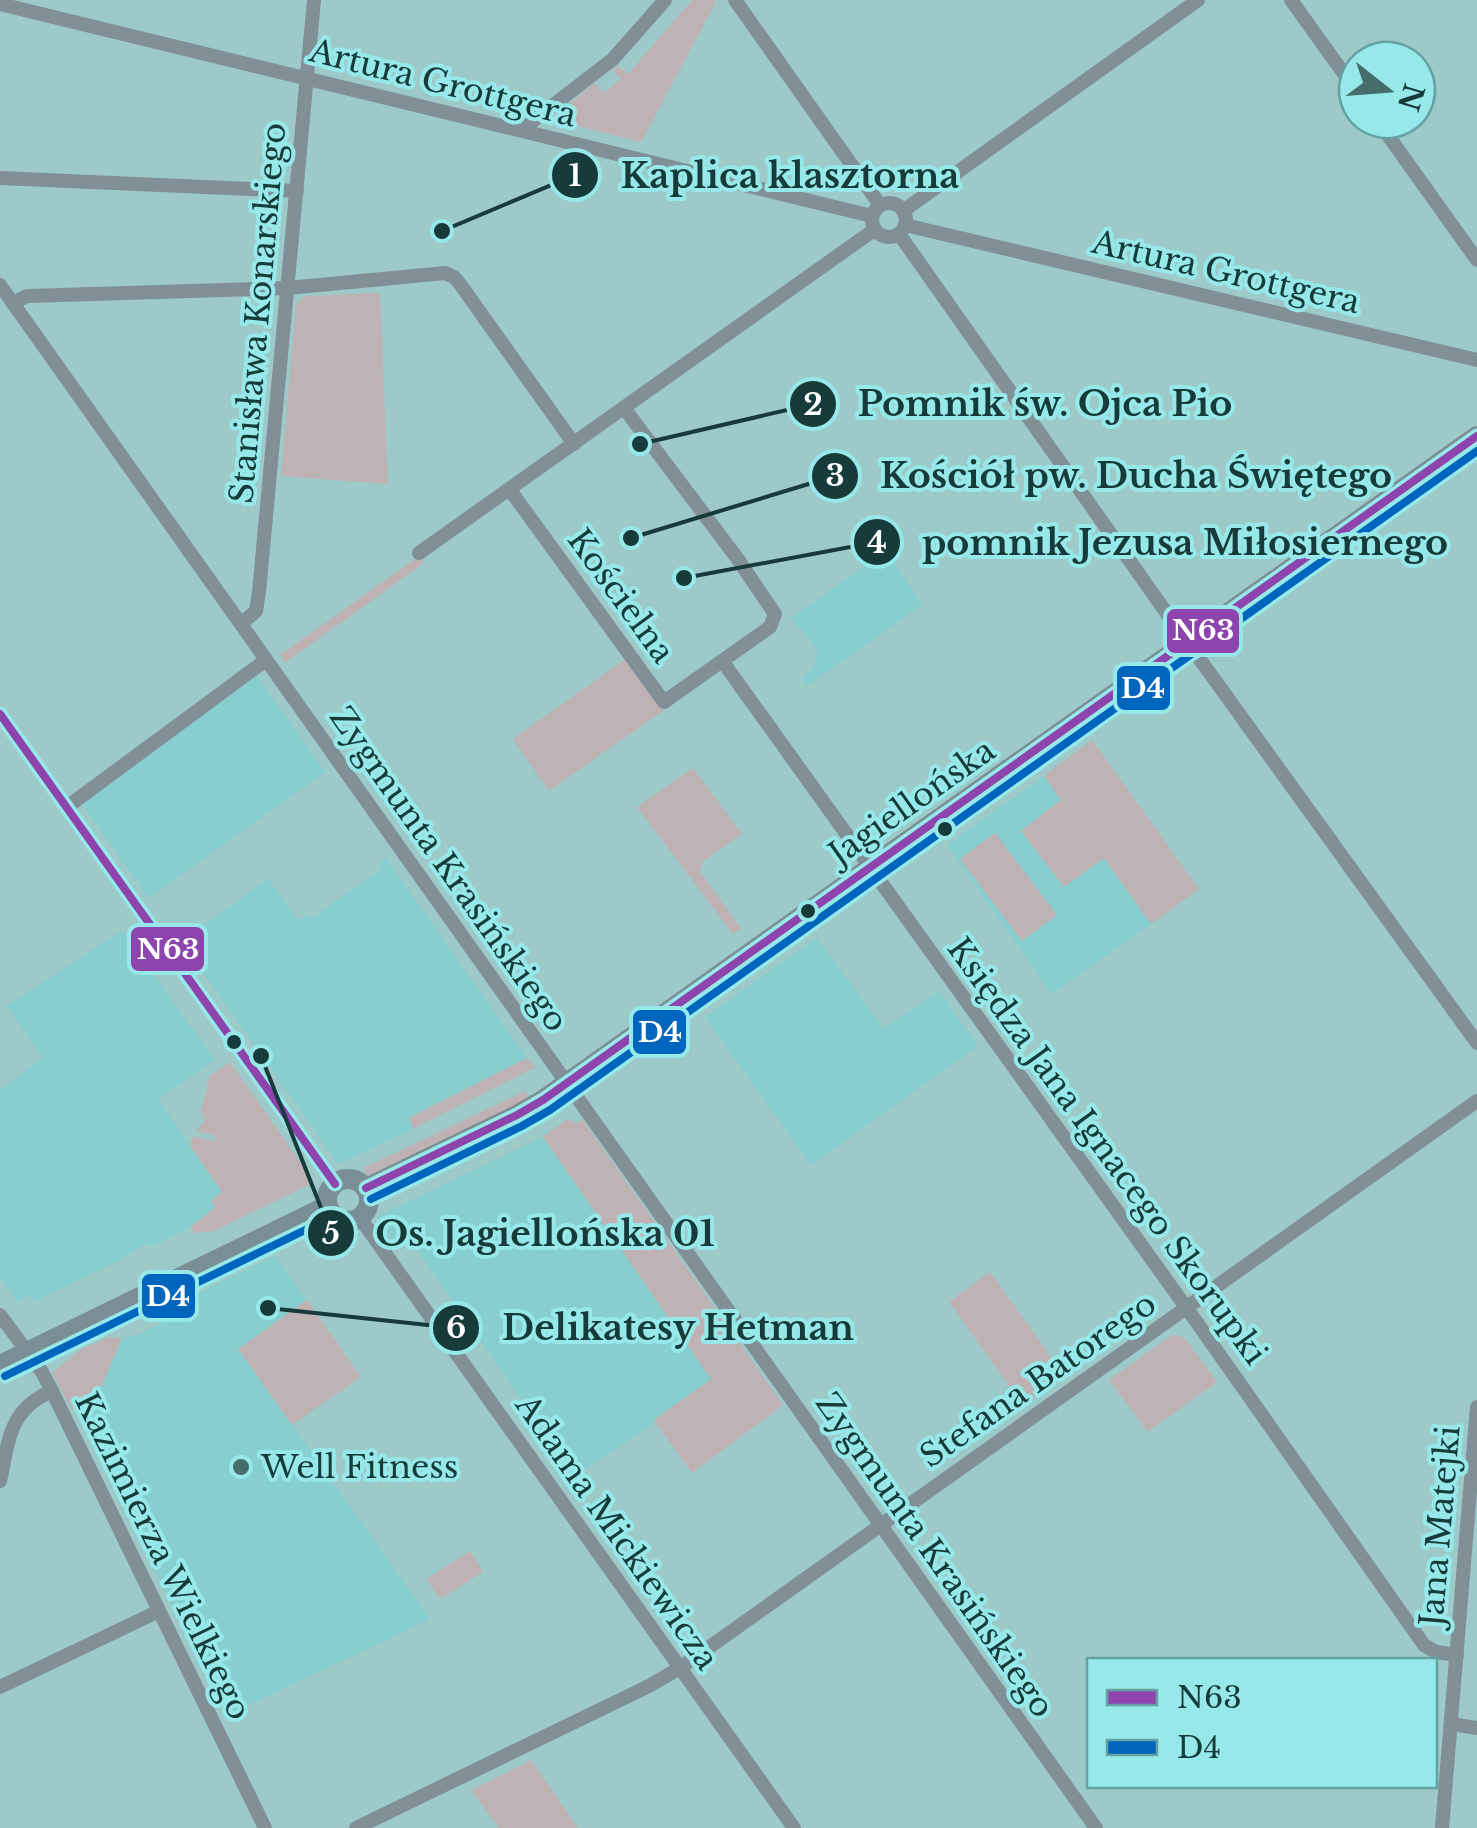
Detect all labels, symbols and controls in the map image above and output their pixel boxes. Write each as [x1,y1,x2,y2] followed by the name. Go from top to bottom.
[304,30,581,136] street label: Artura Grottgera
[1337,40,1437,140] north arrow
[1390,79,1431,115] text: N
[221,121,295,505] street label: Stanisława Konarskiego
[550,143,979,208] callout: Kaplica klasztorna
[621,154,959,197] text: Kaplica klasztorna
[568,157,582,194] text: 1
[1087,222,1364,322] street label: Artura Grottgera
[788,372,1253,437] callout: Pomnik św. Ojca Pio
[858,382,1232,425] text: Pomnik św. Ojca Pio
[803,386,823,423] text: 2
[810,443,1412,508] callout: Kościół pw. Ducha Świętego
[880,454,1392,497] text: Kościół pw. Ducha Świętego
[825,457,845,494] text: 3
[852,510,1468,575] callout: pomnik Jezusa Miłosiernego
[559,521,683,671] street label: Kościelna
[922,521,1448,564] text: pomnik Jezusa Miłosiernego
[867,524,887,561] text: 4
[1165,607,1241,655] line badge: N63
[1172,613,1234,648] text: N63
[1115,664,1172,712] line badge: D4
[1121,671,1165,706] text: D4
[321,699,577,1039] street label: Zygmunta Krasińskiego
[818,730,1003,876] street label: Jagiellońska
[935,819,955,839] unlabelled marker
[798,901,818,921] unlabelled marker
[129,925,206,973] line badge: N63
[939,930,1275,1372] street label: Księdza Jana Ignacego Skorupki
[137,932,199,967] text: N63
[631,1008,688,1056] line badge: D4
[638,1015,682,1050] text: D4
[224,1032,244,1052] unlabelled marker
[306,1201,735,1266] callout: Os. Jagiellońska 01
[375,1212,715,1255] text: Os. Jagiellońska 01
[322,1215,340,1252] text: 5
[140,1272,197,1320] line badge: D4
[146,1279,190,1314] text: D4
[912,1284,1164,1476] street label: Stefana Batorego
[431,1295,874,1360] callout: Delikatesy Hetman
[502,1306,854,1349] text: Delikatesy Hetman
[446,1309,466,1346] text: 6
[807,1385,1063,1725] street label: Zygmunta Krasińskiego
[66,1386,260,1726] street label: Kazimierza Wielkiego
[506,1386,727,1678] street label: Adama Mickiewicza
[1411,1424,1469,1632] street label: Jana Matejki
[260,1447,458,1487] place label: Well Fitness
[230,1456,252,1478] marker: Well Fitness
[1087,1658,1437,1788] legend
[1177,1679,1242,1716] text: N63
[1177,1729,1221,1766] text: D4

